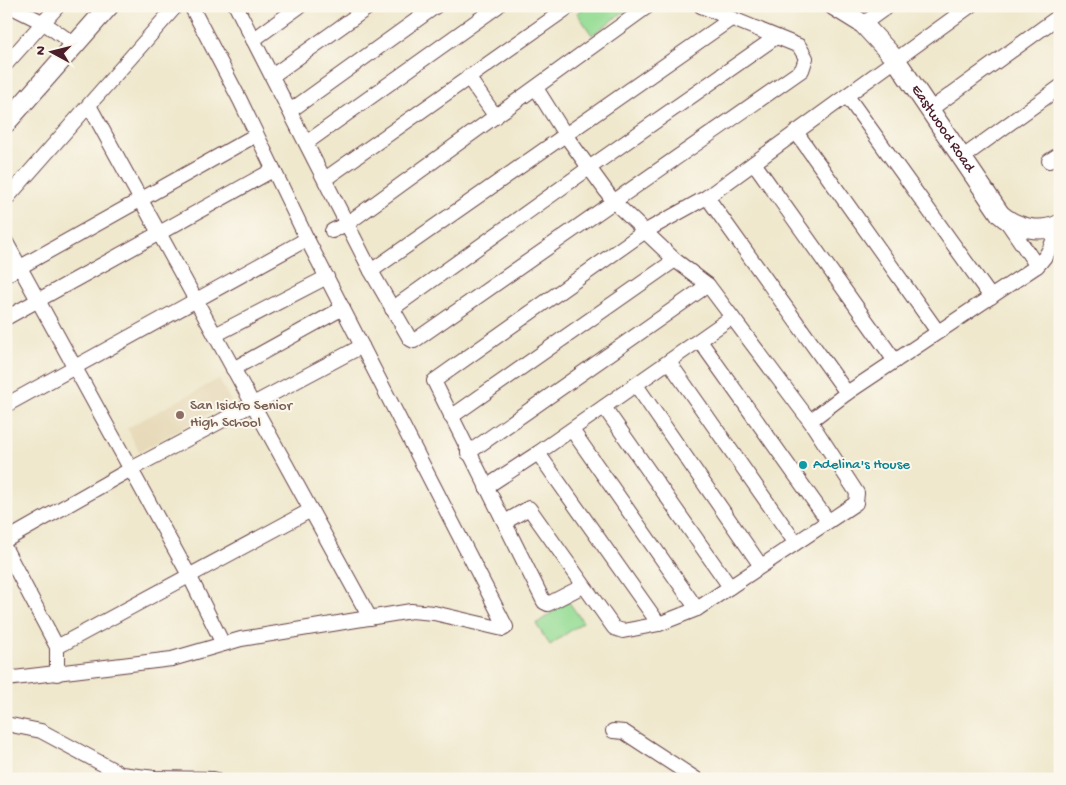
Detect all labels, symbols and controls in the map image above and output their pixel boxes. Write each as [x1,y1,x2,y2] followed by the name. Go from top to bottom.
[28,28,78,78] north arrow
[33,45,51,56] text: N
[907,82,979,177] street label: Eastwood Road
[190,397,294,432] place label: San Isidro Senior High School
[174,409,186,421] marker: San Isidro Senior High School
[813,456,910,474] place label: Adelina's House
[797,459,809,471] marker: Adelina's House

